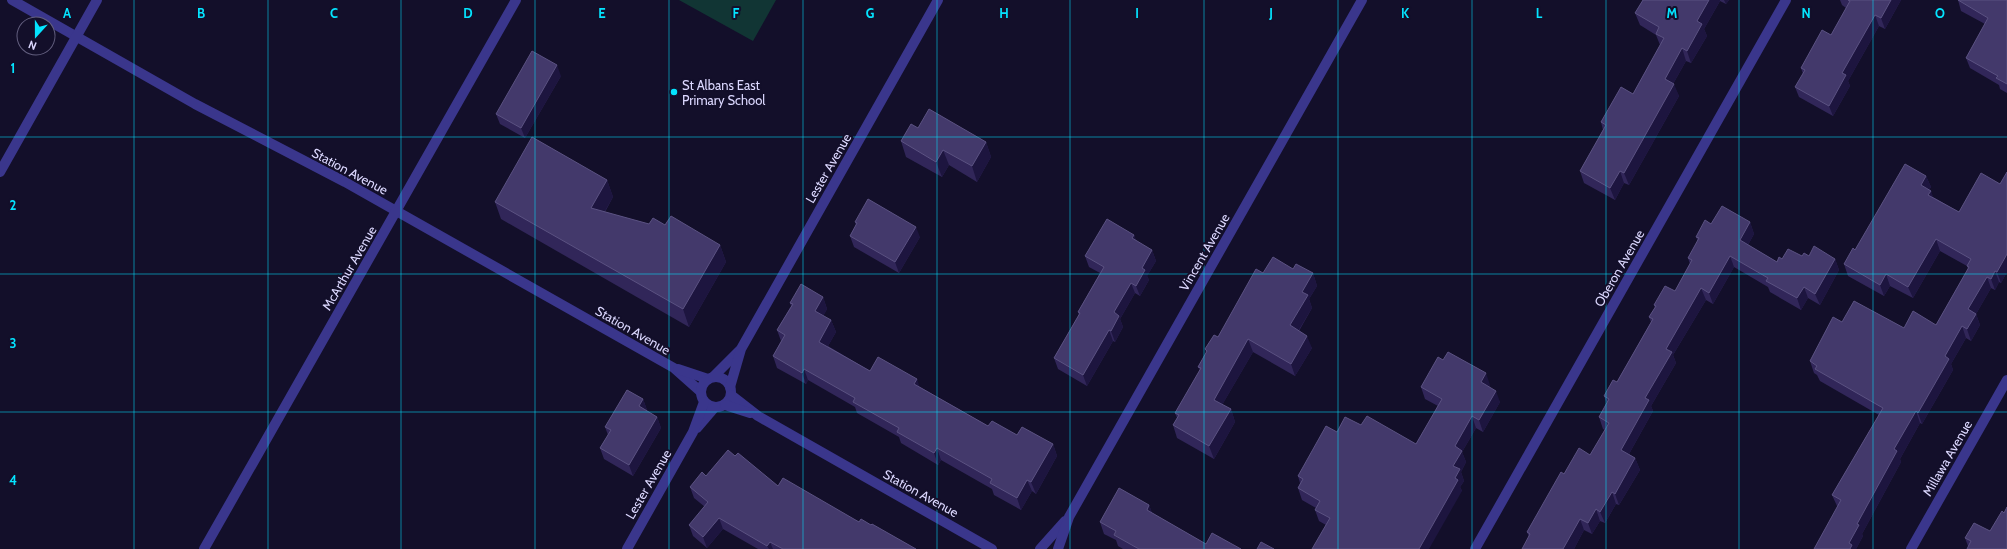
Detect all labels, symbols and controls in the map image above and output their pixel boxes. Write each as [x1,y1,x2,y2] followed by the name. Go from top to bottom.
[63,5,72,21] text: A
[197,5,205,21] text: B
[330,5,338,21] text: C
[463,5,473,21] text: D
[598,5,606,21] text: E
[733,5,740,21] text: F
[866,5,875,21] text: G
[999,5,1009,21] text: H
[1135,5,1139,21] text: I
[1268,5,1273,21] text: J
[1401,5,1410,21] text: K
[1536,5,1543,21] text: L
[1667,5,1678,21] text: M
[1801,5,1811,21] text: N
[1935,5,1945,21] text: O
[16,16,56,56] north arrow
[26,37,39,53] text: N
[11,60,15,76] text: 1
[682,77,765,108] place label: St Albans East Primary School
[669,87,679,97] marker: St Albans East Primary School
[802,130,855,206] street label: Lester Avenue
[309,144,391,198] street label: Station Avenue
[10,197,17,213] text: 2
[1175,210,1233,294] street label: Vincent Avenue
[318,223,380,313] street label: McArthur Avenue
[1590,226,1648,309] street label: Oberon Avenue
[593,302,673,358] street label: Station Avenue
[9,335,17,351] text: 3
[1919,417,1975,499] street label: Millawa Avenue
[622,446,675,522] street label: Lester Avenue
[881,466,962,520] street label: Station Avenue
[9,472,17,488] text: 4

